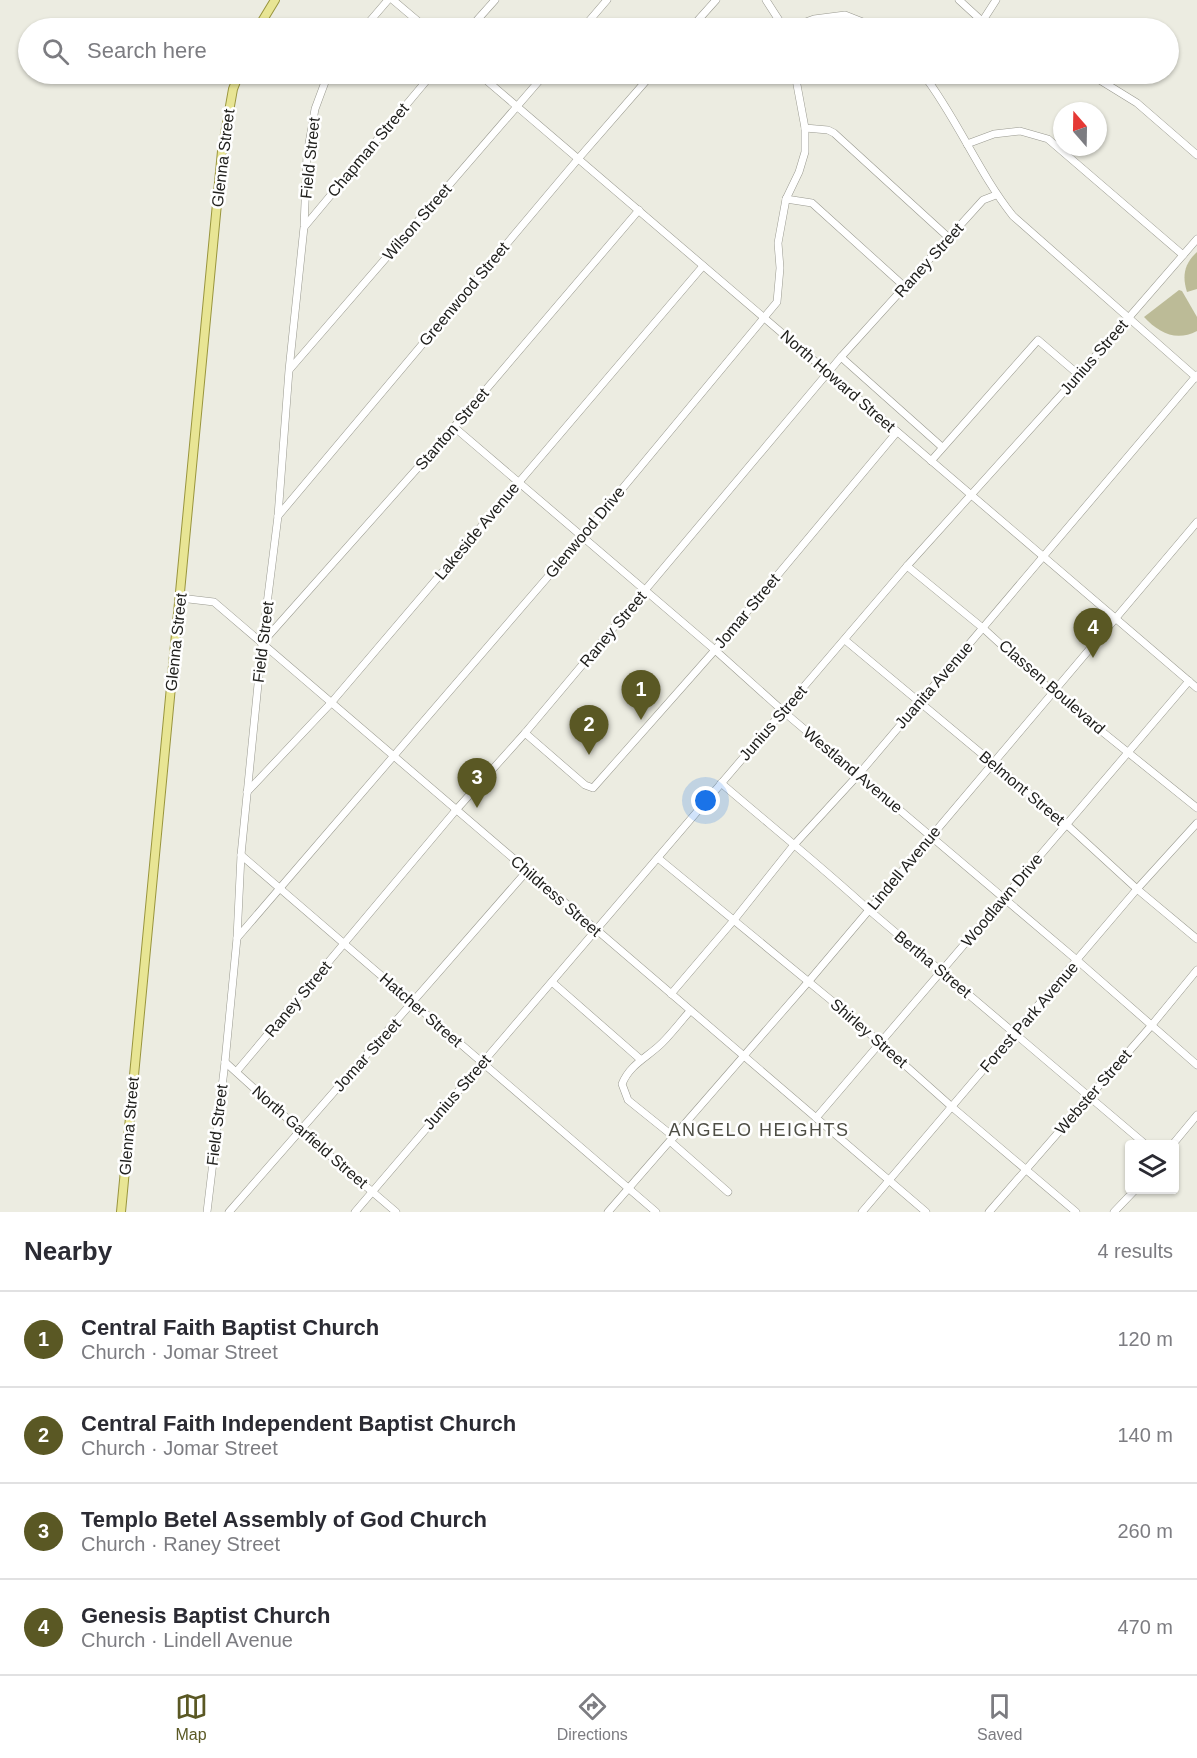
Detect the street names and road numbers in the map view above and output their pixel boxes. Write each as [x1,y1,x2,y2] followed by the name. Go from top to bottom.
[324,99,412,200] street label: Chapman Street
[209,107,238,208] street label: Glenna Street
[297,116,323,200] street label: Field Street
[379,180,455,263] street label: Wilson Street
[891,219,967,300] street label: Raney Street
[416,238,513,349] street label: Greenwood Street
[1057,316,1131,398] street label: Junius Street
[777,327,899,436] street label: North Howard Street
[412,384,492,473] street label: Stanton Street
[431,479,523,583] street label: Lakeside Avenue
[542,483,628,581] street label: Glenwood Drive
[711,570,783,652] street label: Jomar Street
[576,587,650,670] street label: Raney Street
[162,591,190,692] street label: Glenna Street
[250,600,276,684] street label: Field Street
[996,637,1108,737] street label: Classen Boulevard
[892,638,976,732] street label: Juanita Avenue
[736,682,810,764] street label: Junius Street
[800,724,906,816] street label: Westland Avenue
[976,747,1068,829] street label: Belmont Street
[864,823,944,913] street label: Lindell Avenue
[958,850,1046,950] street label: Woodlawn Drive
[507,852,605,940] street label: Childress Street
[891,927,975,1001] street label: Bertha Street
[261,957,335,1040] street label: Raney Street
[977,958,1081,1075] street label: Forest Park Avenue
[376,970,466,1051] street label: Hatcher Street
[827,995,911,1071] street label: Shirley Street
[330,1015,404,1095] street label: Jomar Street
[1052,1046,1135,1138] street label: Webster Street
[420,1051,494,1133] street label: Junius Street
[116,1076,142,1176] street label: Glenna Street
[249,1082,371,1192] street label: North Garfield Street
[204,1083,230,1167] street label: Field Street

